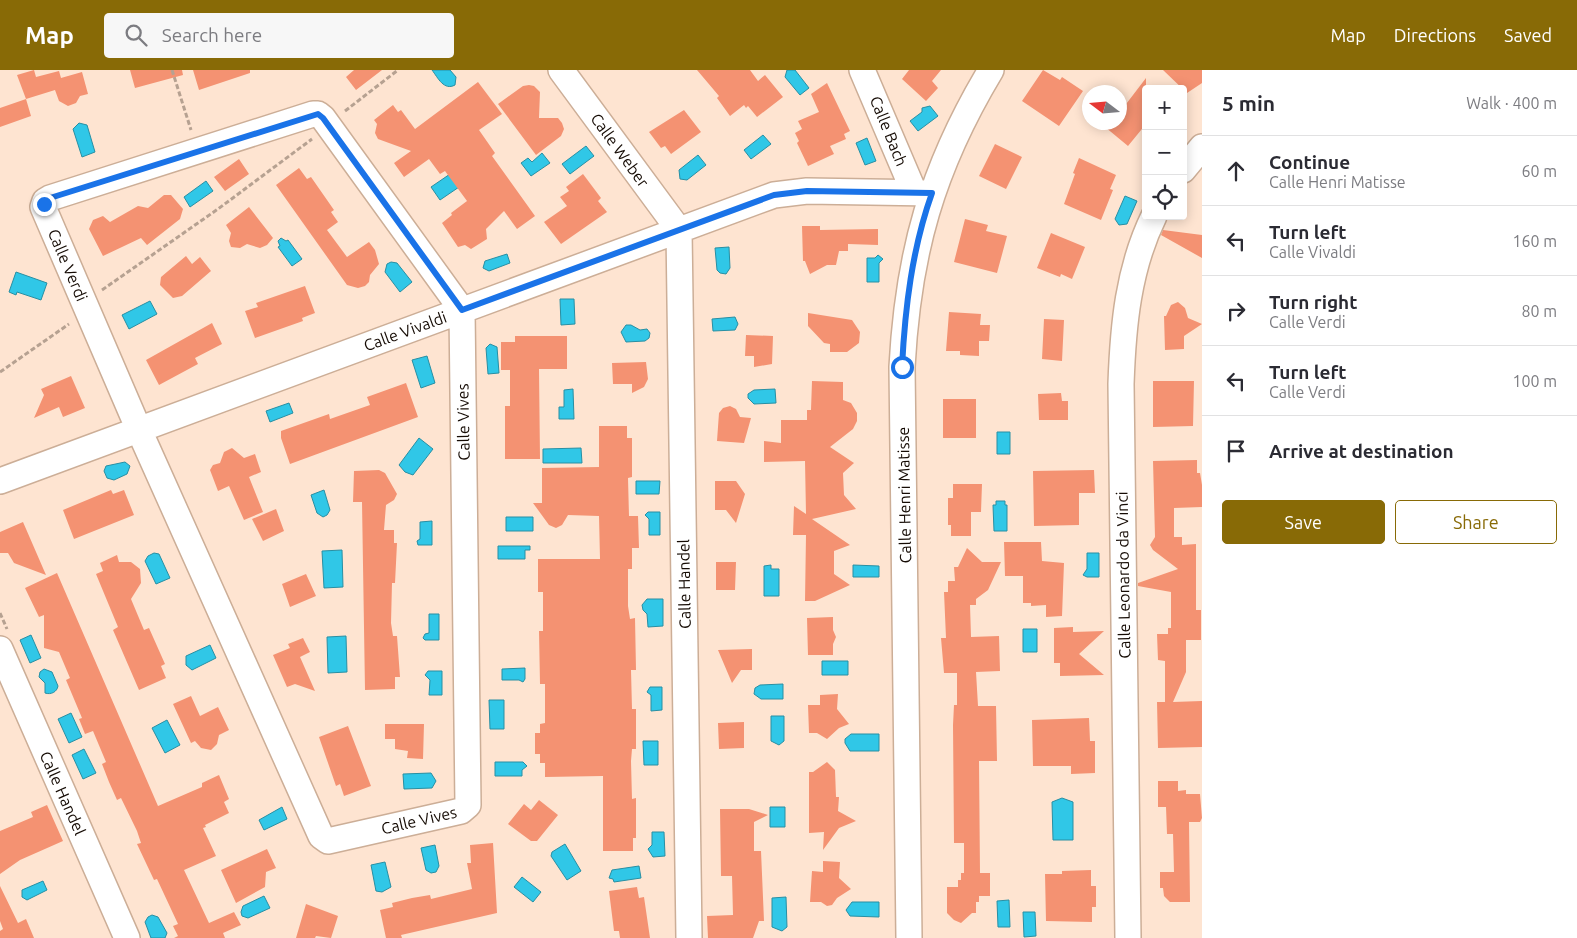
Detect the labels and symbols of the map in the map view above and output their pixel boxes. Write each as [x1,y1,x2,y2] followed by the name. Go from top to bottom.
[1082,85,1127,130] north arrow
[867,93,911,169] street label: Calle Bach
[587,110,653,190] street label: Calle Weber
[33,193,56,216] route end
[45,226,91,304] street label: Calle Verdi
[361,308,449,354] street label: Calle Vivaldi
[891,356,914,379] route start
[453,383,473,461] street label: Calle Vives
[894,427,914,563] street label: Calle Henri Matisse
[1113,491,1133,659] street label: Calle Leonardo da Vinci
[674,539,694,629] street label: Calle Handel
[37,748,89,838] street label: Calle Handel
[379,803,459,837] street label: Calle Vives

